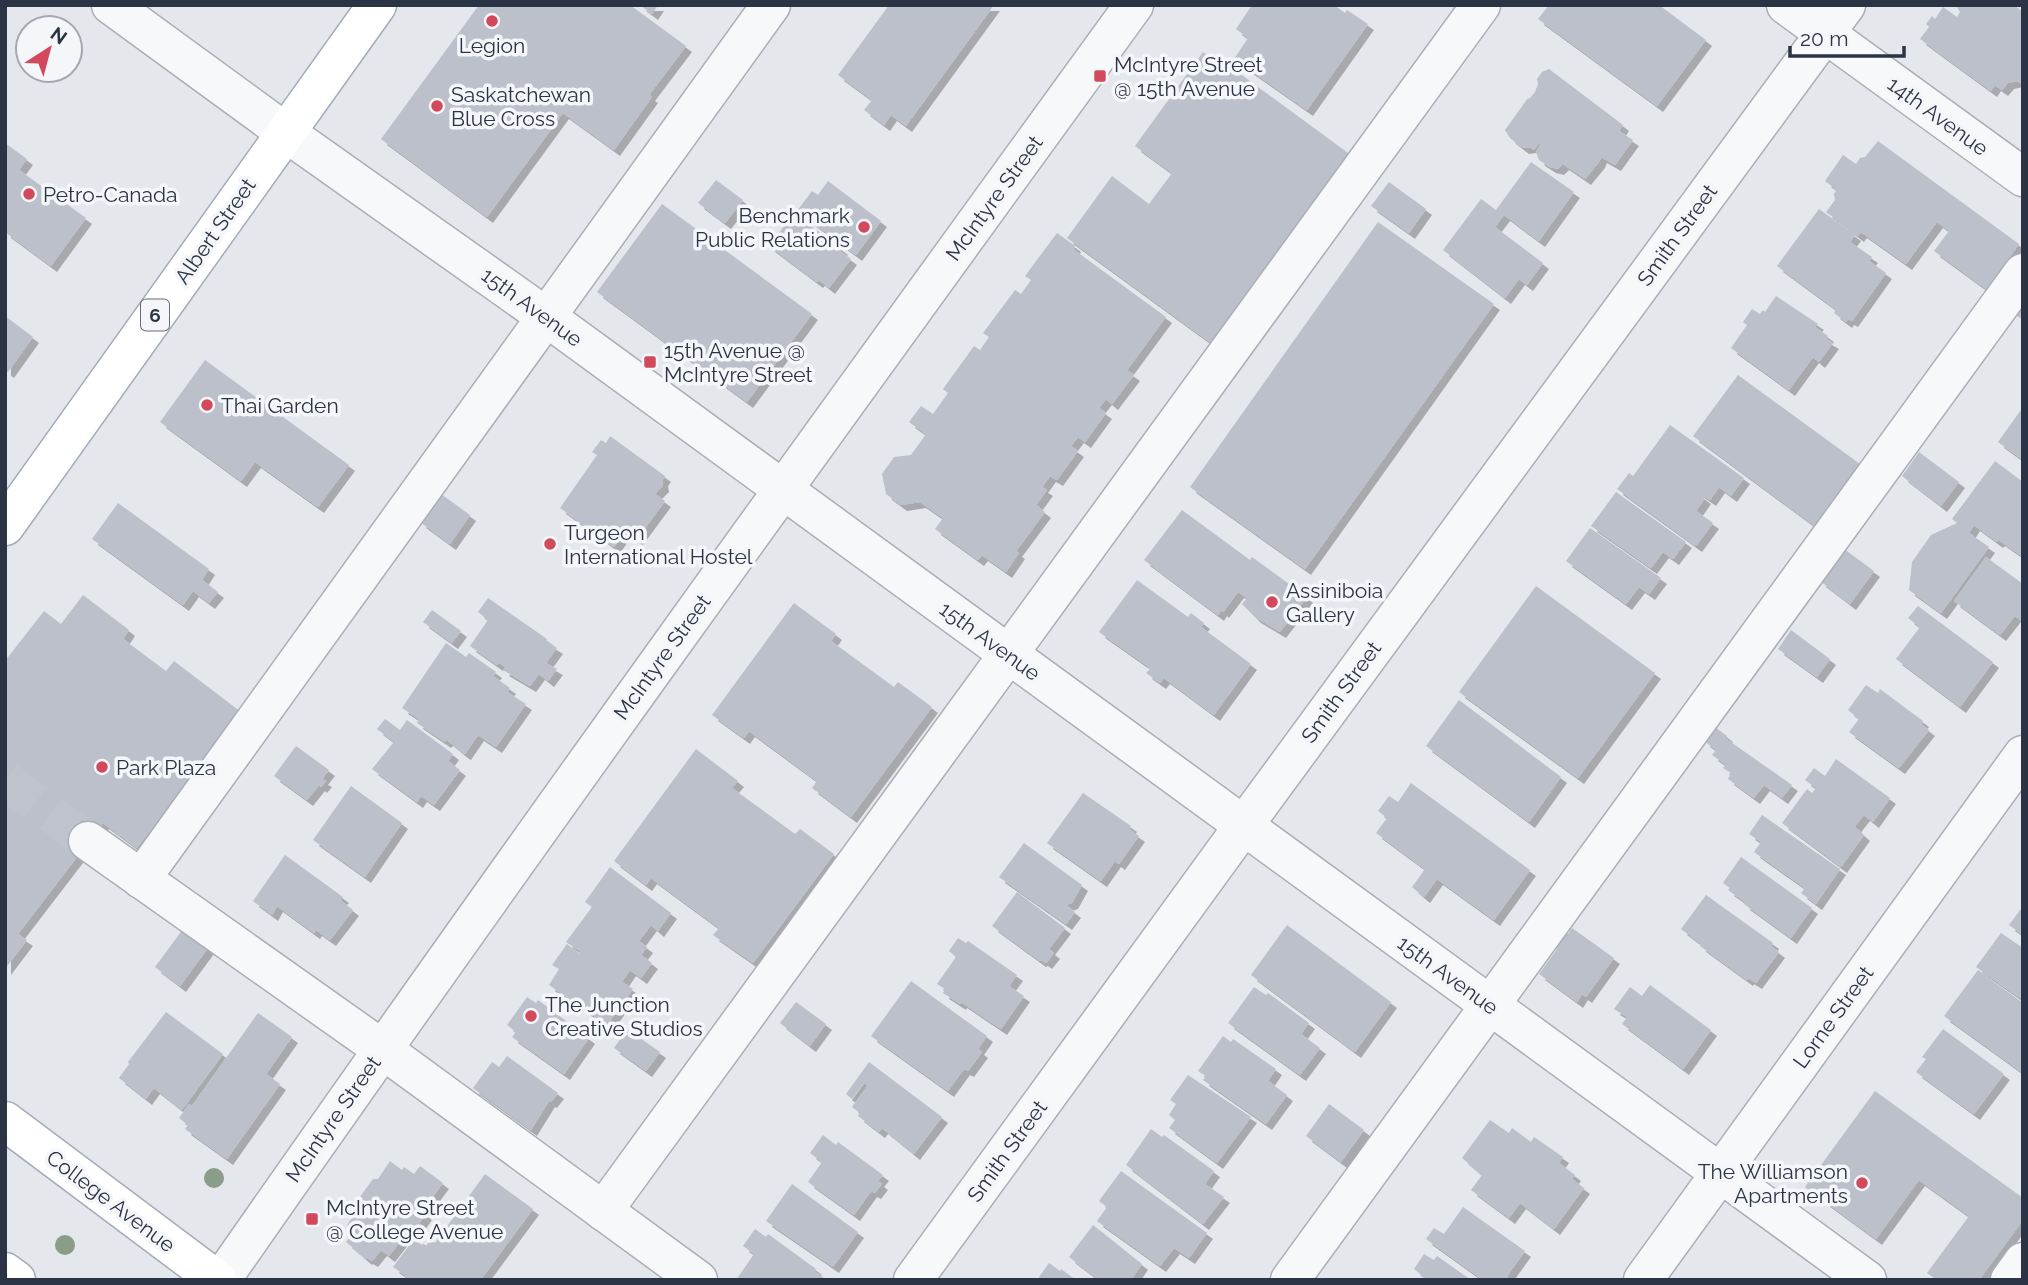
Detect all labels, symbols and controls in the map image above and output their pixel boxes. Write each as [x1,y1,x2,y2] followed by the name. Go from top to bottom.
[484,13,500,29] marker: Legion
[14,14,84,84] north arrow
[1790,14,1904,58] scale bar
[47,22,71,48] text: N
[1800,26,1848,51] text: 20 m
[459,33,525,58] place label: Legion
[1114,52,1262,101] place label: McIntyre Street @ 15th Avenue
[1092,68,1108,84] marker: McIntyre Street @ 15th Avenue
[1883,71,1993,161] street label: 14th Avenue
[451,82,591,131] place label: Saskatchewan Blue Cross
[429,98,445,114] marker: Saskatchewan Blue Cross
[940,131,1048,265] street label: McIntyre Street
[169,173,261,289] street label: Albert Street
[1632,179,1722,291] street label: Smith Street
[43,182,178,207] place label: Petro-Canada
[21,186,37,202] marker: Petro-Canada
[695,203,850,252] place label: Benchmark Public Relations
[856,219,872,235] marker: Benchmark Public Relations
[477,262,587,352] street label: 15th Avenue
[141,300,169,330] road number: 6
[664,338,812,387] place label: 15th Avenue @ McIntyre Street
[642,354,658,370] marker: 15th Avenue @ McIntyre Street
[221,393,339,418] place label: Thai Garden
[199,397,215,413] marker: Thai Garden
[564,520,753,569] place label: Turgeon International Hostel
[542,536,558,552] marker: Turgeon International Hostel
[1286,578,1383,627] place label: Assiniboia Gallery
[608,590,716,724] street label: McIntyre Street
[1264,594,1280,610] marker: Assiniboia Gallery
[935,596,1045,686] street label: 15th Avenue
[1296,636,1386,748] street label: Smith Street
[116,755,216,780] place label: Park Plaza
[94,759,110,775] marker: Park Plaza
[1393,930,1503,1020] street label: 15th Avenue
[1788,961,1878,1073] street label: Lorne Street
[545,992,703,1041] place label: The Junction Creative Studios
[523,1008,539,1024] marker: The Junction Creative Studios
[280,1051,386,1187] street label: McIntyre Street
[962,1095,1052,1207] street label: Smith Street
[42,1145,180,1257] street label: College Avenue
[1698,1159,1848,1208] place label: The Williamson Apartments
[1854,1175,1870,1191] marker: The Williamson Apartments
[326,1195,503,1244] place label: McIntyre Street @ College Avenue
[304,1211,320,1227] marker: McIntyre Street @ College Avenue

